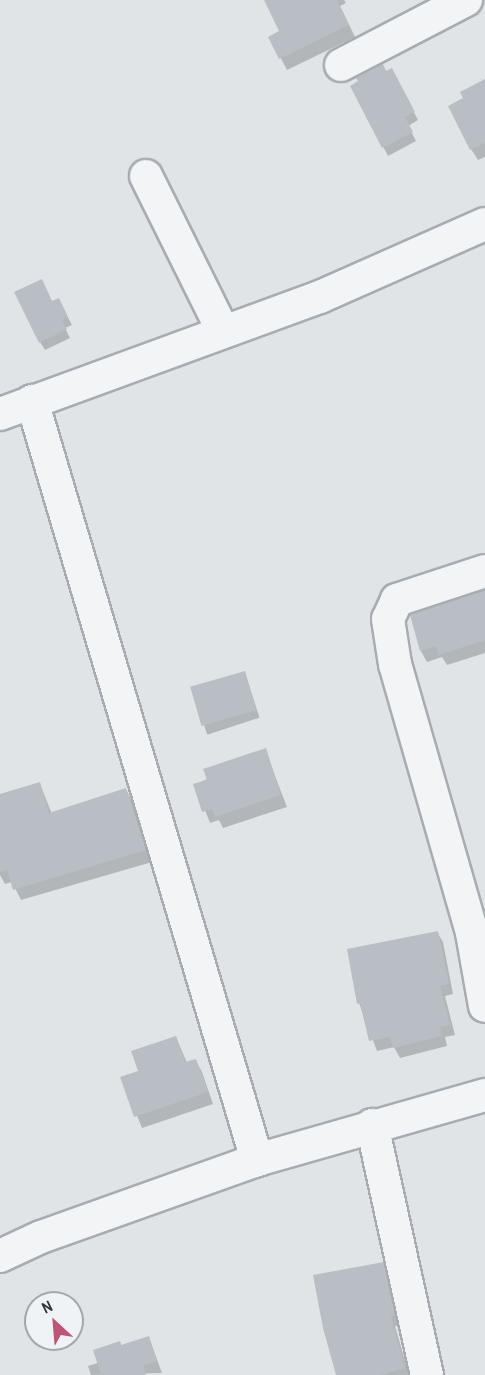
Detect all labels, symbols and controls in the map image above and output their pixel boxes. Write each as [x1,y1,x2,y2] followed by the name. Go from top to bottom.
[24,1291,84,1351] north arrow
[38,1295,56,1319] text: N

